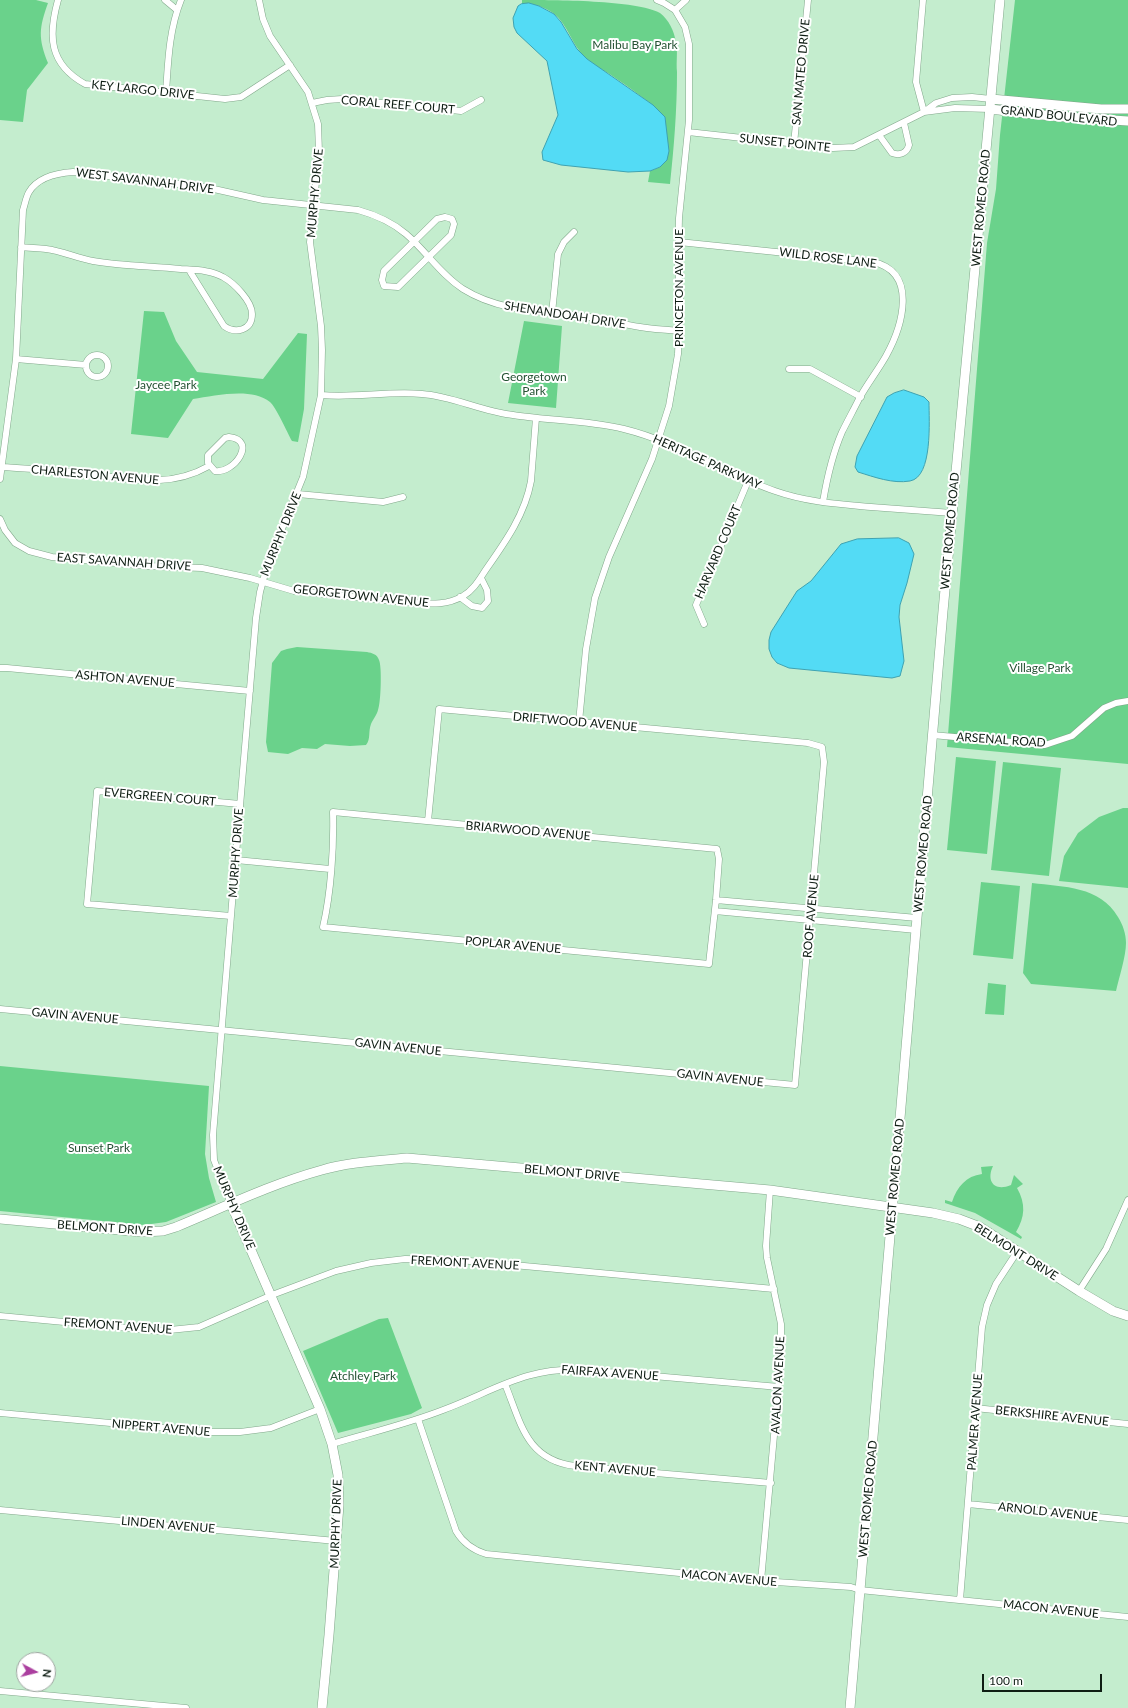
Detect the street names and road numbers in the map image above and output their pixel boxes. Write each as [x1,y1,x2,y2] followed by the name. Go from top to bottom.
[789,18,813,126] street label: SAN MATEO DRIVE
[91,77,195,103] street label: KEY LARGO DRIVE
[341,93,455,117] street label: CORAL REEF COURT
[1000,103,1118,129] street label: GRAND BOULEVARD
[739,131,831,155] street label: SUNSET POINTE
[304,148,326,238] street label: MURPHY DRIVE
[969,149,993,267] street label: WEST ROMEO ROAD
[75,165,215,197] street label: WEST SAVANNAH DRIVE
[672,229,686,347] street label: PRINCETON AVENUE
[778,245,878,271] street label: WILD ROSE LANE
[503,298,627,332] street label: SHENANDOAH DRIVE
[651,432,763,492] street label: HERITAGE PARKWAY
[30,462,160,488] street label: CHARLESTON AVENUE
[938,472,962,590] street label: WEST ROMEO ROAD
[258,490,304,578] street label: MURPHY DRIVE
[692,503,744,601] street label: HARVARD COURT
[56,550,192,574] street label: EAST SAVANNAH DRIVE
[292,582,430,610] street label: GEORGETOWN AVENUE
[75,667,175,691] street label: ASHTON AVENUE
[512,709,638,735] street label: DRIFTWOOD AVENUE
[956,730,1046,750] street label: ARSENAL ROAD
[103,785,217,809] street label: EVERGREEN COURT
[911,795,935,913] street label: WEST ROMEO ROAD
[226,808,246,898] street label: MURPHY DRIVE
[465,818,591,844] street label: BRIARWOOD AVENUE
[800,874,822,958] street label: ROOF AVENUE
[464,934,562,956] street label: POPLAR AVENUE
[31,1005,119,1027] street label: GAVIN AVENUE
[354,1035,442,1059] street label: GAVIN AVENUE
[676,1066,764,1090] street label: GAVIN AVENUE
[883,1118,907,1236] street label: WEST ROMEO ROAD
[524,1162,620,1184] street label: BELMONT DRIVE
[210,1164,258,1252] street label: MURPHY DRIVE
[57,1217,153,1239] street label: BELMONT DRIVE
[971,1220,1061,1284] street label: BELMONT DRIVE
[410,1253,520,1273] street label: FREMONT AVENUE
[63,1315,173,1337] street label: FREMONT AVENUE
[768,1336,788,1434] street label: AVALON AVENUE
[561,1362,659,1384] street label: FAIRFAX AVENUE
[964,1373,986,1471] street label: PALMER AVENUE
[994,1403,1110,1429] street label: BERKSHIRE AVENUE
[111,1417,211,1439] street label: NIPPERT AVENUE
[856,1440,880,1558] street label: WEST ROMEO ROAD
[574,1458,656,1480] street label: KENT AVENUE
[327,1479,345,1569] street label: MURPHY DRIVE
[997,1500,1099,1524] street label: ARNOLD AVENUE
[120,1514,216,1536] street label: LINDEN AVENUE
[680,1567,778,1589] street label: MACON AVENUE
[1002,1597,1100,1621] street label: MACON AVENUE

